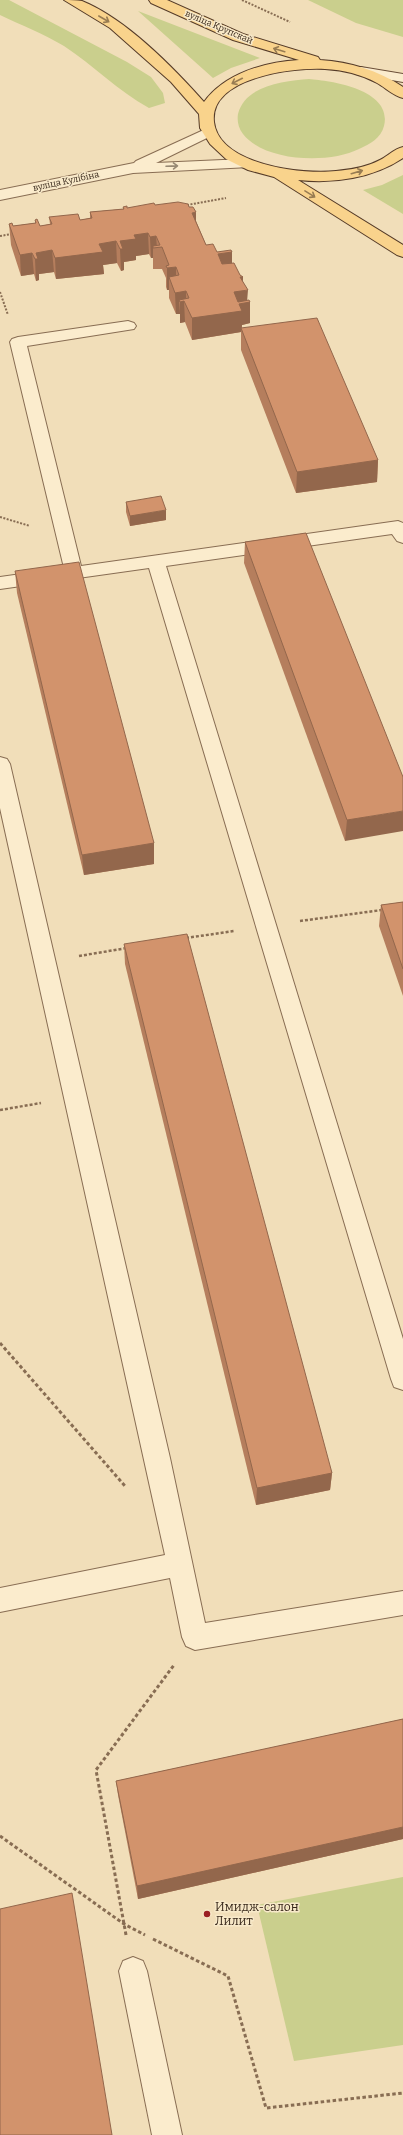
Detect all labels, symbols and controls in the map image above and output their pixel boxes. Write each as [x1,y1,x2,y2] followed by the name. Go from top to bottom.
[184,8,254,46] street label: вуліца Крупскай
[98,16,110,24] one-way arrow
[272,46,285,53] one-way arrow
[231,78,243,85] one-way arrow
[165,163,178,170] one-way arrow
[350,168,363,175] one-way arrow
[32,169,100,193] street label: вуліца Кулібіна
[304,190,315,198] one-way arrow
[215,1900,299,1928] place label: Имидж-салон Лилит
[202,1909,212,1919] marker: Имидж-салон Лилит

